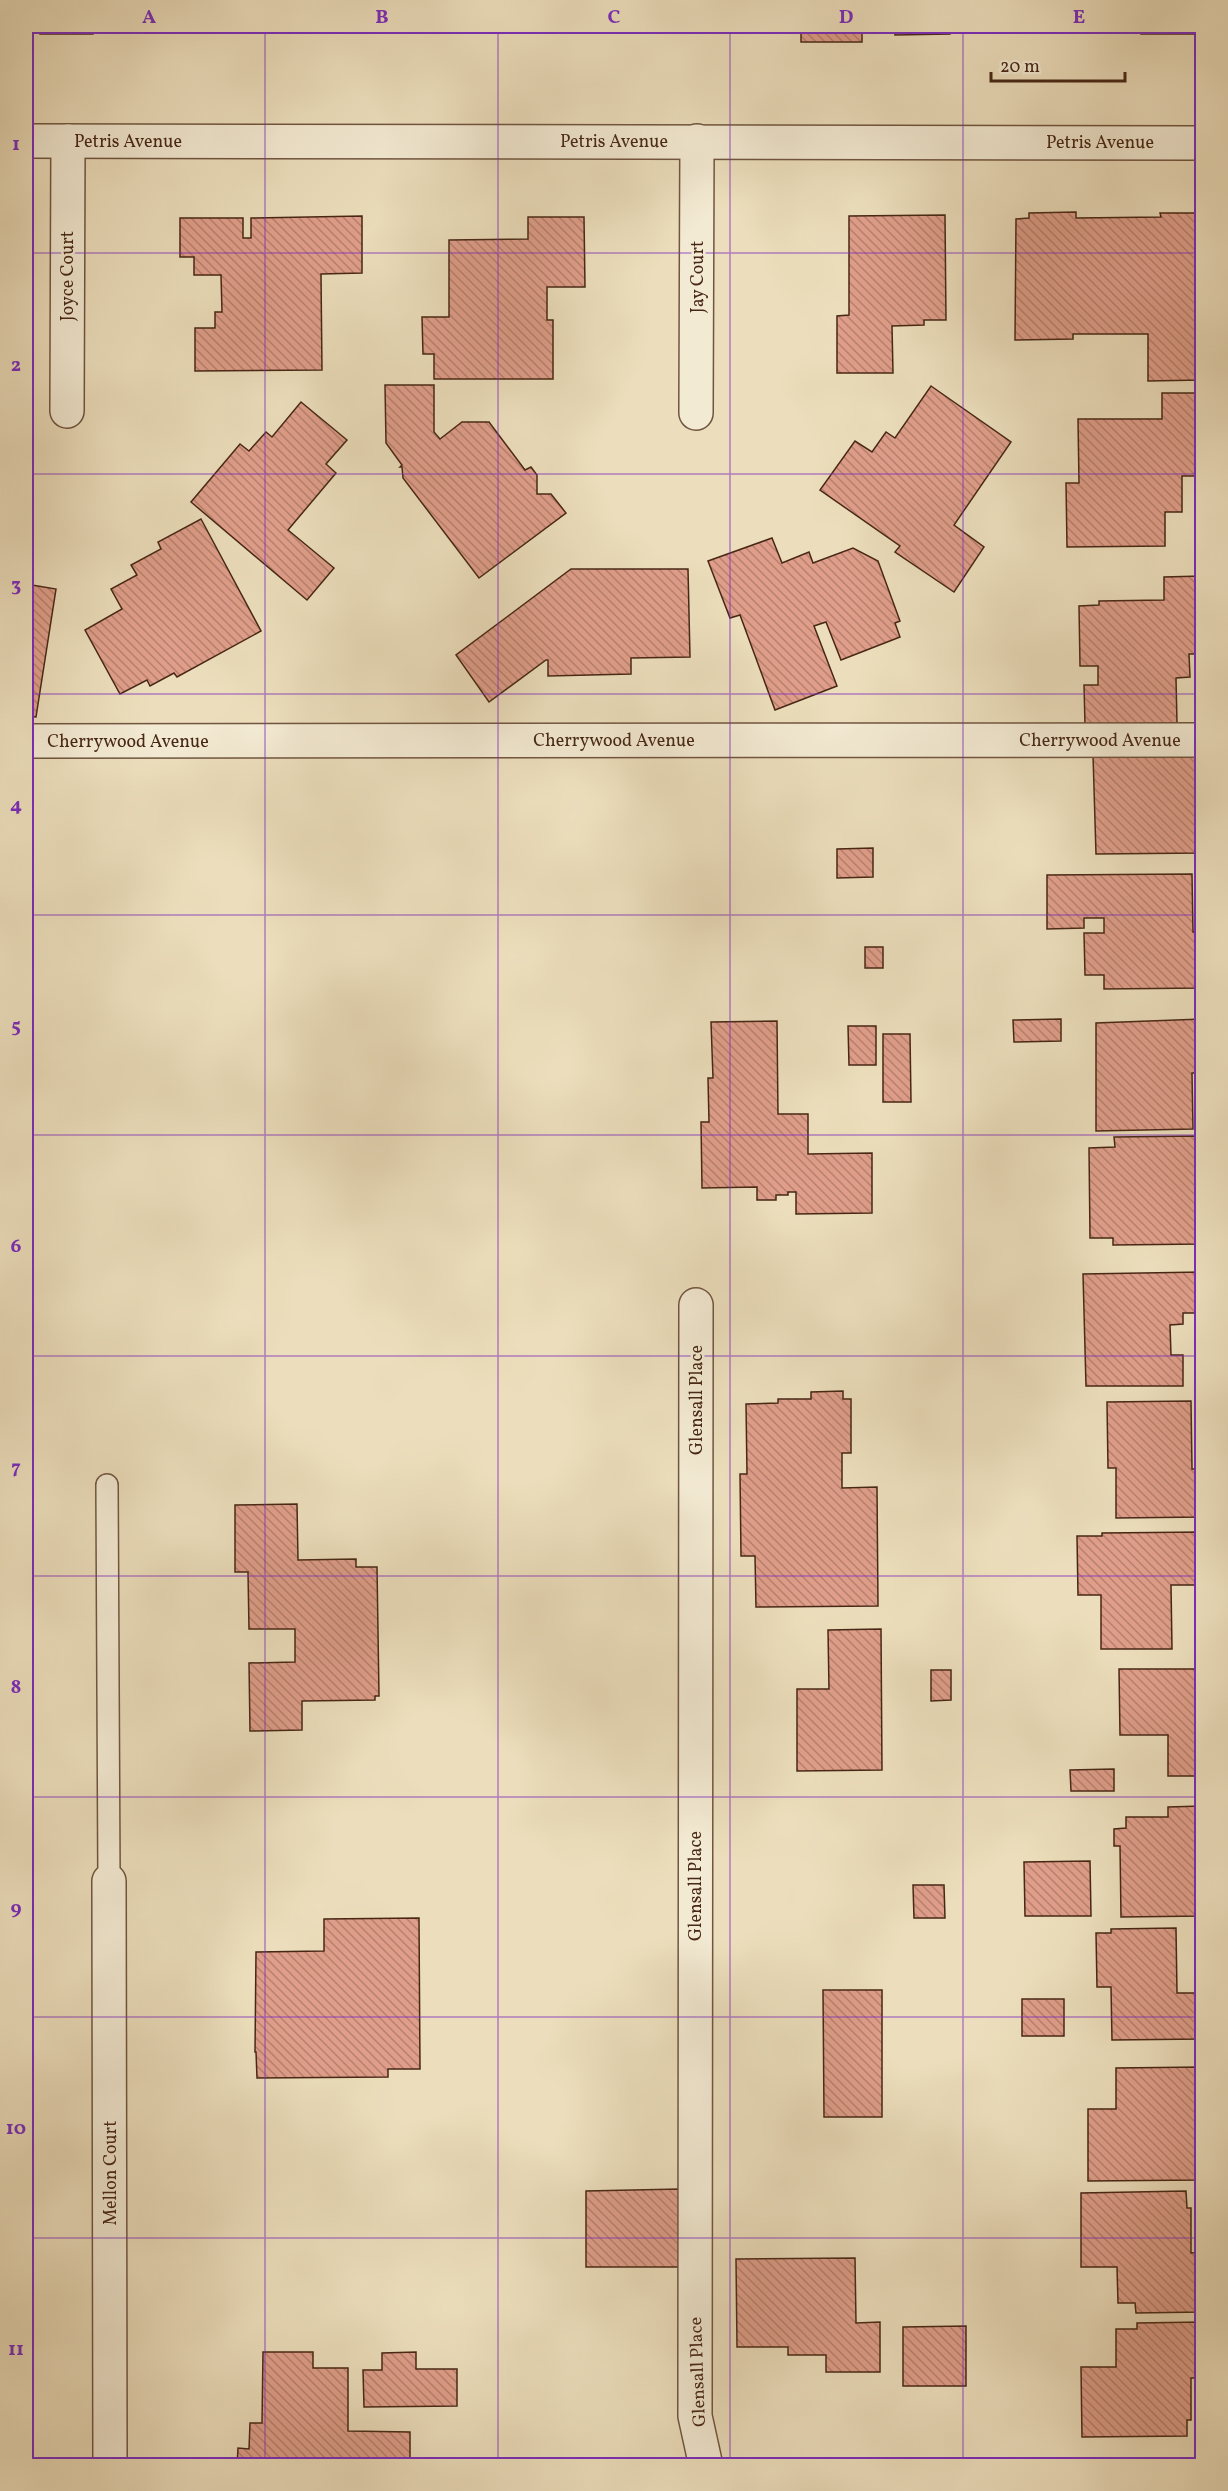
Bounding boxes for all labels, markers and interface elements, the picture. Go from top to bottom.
text: A [142,4,156,32]
text: B [375,4,389,32]
text: C [608,4,621,32]
text: D [839,4,853,32]
text: E [1073,4,1085,32]
scale bar [991,45,1124,83]
text: 20 m [1000,55,1040,80]
street label: Petris Avenue [74,130,182,155]
street label: Petris Avenue [560,130,668,155]
text: 1 [12,131,20,159]
street label: Petris Avenue [1046,131,1154,156]
street label: Joyce Court [56,231,81,321]
street label: Jay Court [686,241,711,313]
text: 2 [11,352,21,380]
text: 3 [11,572,21,600]
street label: Cherrywood Avenue [533,729,695,754]
street label: Cherrywood Avenue [1019,729,1181,754]
street label: Cherrywood Avenue [47,730,209,755]
text: 4 [10,792,22,820]
text: 5 [11,1013,21,1041]
text: 6 [11,1233,22,1261]
street label: Glensall Place [685,1345,710,1455]
text: 7 [11,1454,21,1482]
text: 8 [11,1674,21,1702]
street label: Glensall Place [684,1831,709,1941]
text: 9 [10,1895,22,1923]
text: 10 [6,2115,26,2143]
street label: Mellon Court [99,2121,124,2225]
street label: Glensall Place [684,2316,713,2427]
text: 11 [8,2336,24,2364]

